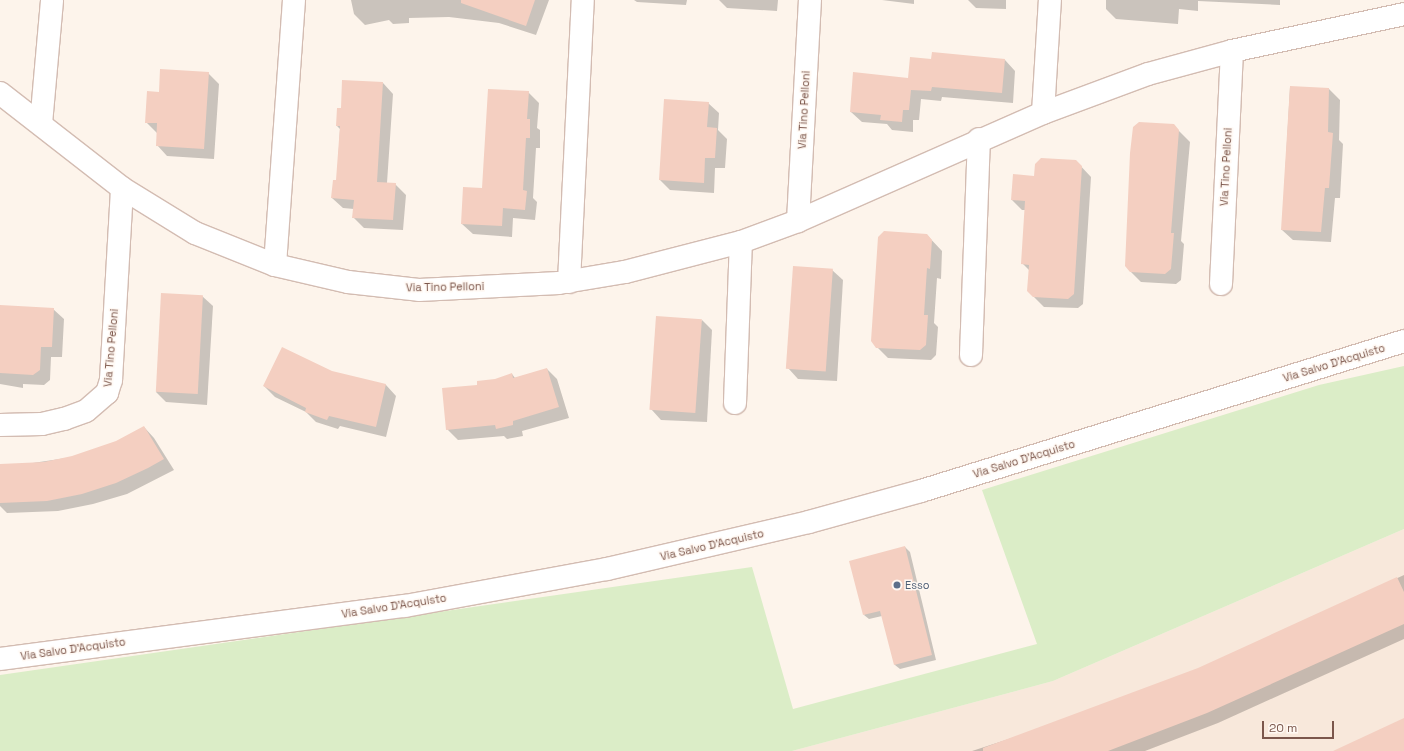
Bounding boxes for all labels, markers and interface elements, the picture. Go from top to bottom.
street label: Via Tino Pelloni [795,70,813,150]
street label: Via Tino Pelloni [1217,127,1235,207]
street label: Via Tino Pelloni [406,280,484,294]
street label: Via Tino Pelloni [101,308,121,388]
street label: Via Salvo D'Acquisto [1281,341,1387,385]
street label: Via Salvo D'Acquisto [971,437,1077,481]
street label: Via Salvo D'Acquisto [659,527,765,563]
place label: Esso [905,578,930,592]
marker: Esso [892,580,902,590]
street label: Via Salvo D'Acquisto [341,591,447,621]
street label: Via Salvo D'Acquisto [20,635,126,663]
scale bar [1264,713,1336,739]
text: 20 m [1269,720,1297,736]

